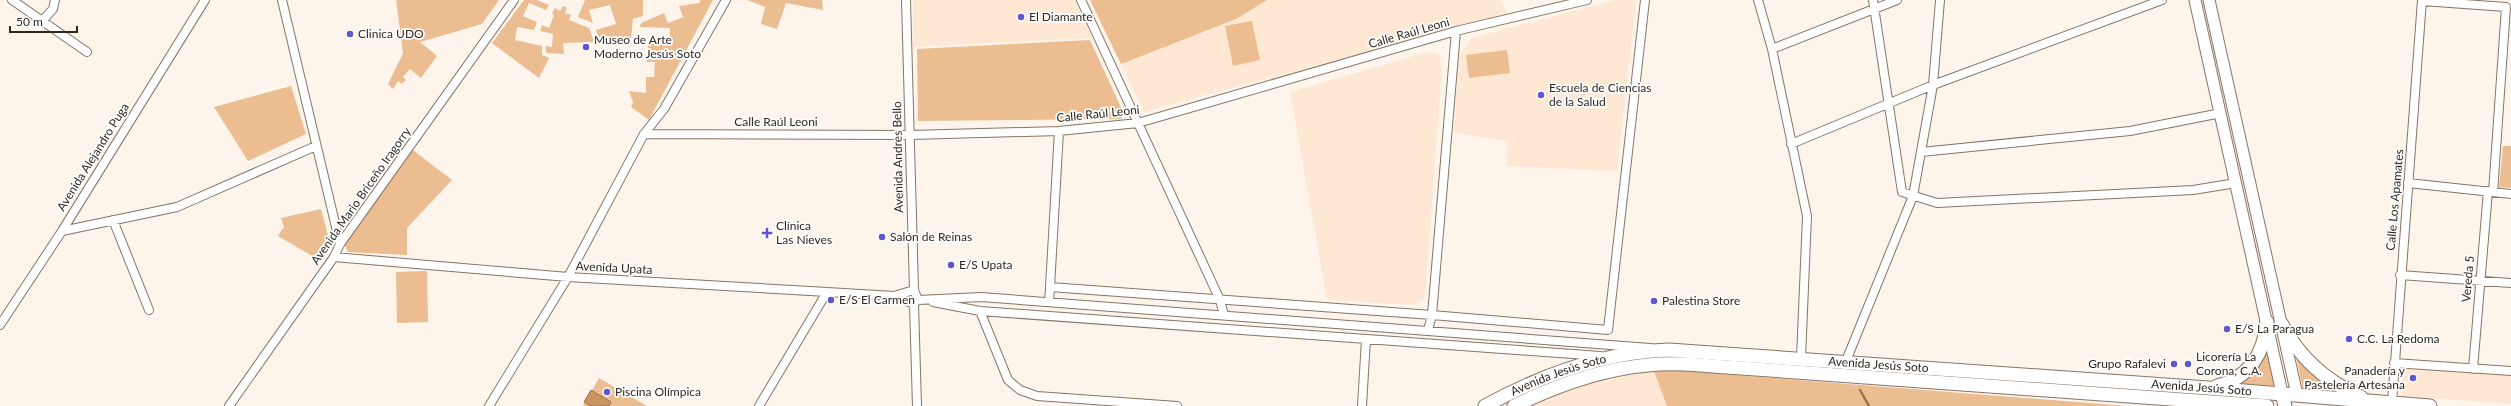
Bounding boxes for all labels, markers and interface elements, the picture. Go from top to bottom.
scale bar [10,8,77,34]
place label: El Diamante [1029,9,1093,24]
marker: El Diamante [1016,12,1026,22]
text: 50 m [16,14,43,29]
street label: Calle Raúl Leoni [1367,14,1451,51]
place label: Clinica UDO [358,26,424,41]
marker: Clinica UDO [345,29,355,39]
place label: Museo de Arte Moderno Jesús Soto [594,32,701,61]
marker: Museo de Arte Moderno Jesús Soto [581,42,591,52]
place label: Escuela de Ciencias de la Salud [1549,80,1651,109]
marker: Escuela de Ciencias de la Salud [1536,90,1546,100]
street label: Avenida Alejandro Puga [53,100,132,214]
street label: Avenida Andres Bello [889,101,906,213]
street label: Calle Raúl Leoni [1056,102,1140,125]
street label: Calle Raúl Leoni [734,114,818,129]
street label: Avenida Mario Briceño Iragorry [307,124,414,267]
street label: Calle Los Apamates [2383,149,2406,251]
place label: Clínica Las Nieves [776,218,832,247]
marker: Clínica Las Nieves [761,227,773,239]
place label: Salón de Reinas [890,229,972,244]
marker: Salón de Reinas [877,232,887,242]
street label: Vereda 5 [2458,255,2477,303]
place label: E/S Upata [959,257,1012,272]
street label: Avenida Upata [575,258,653,277]
marker: E/S Upata [946,260,956,270]
place label: E/S El Carmen [839,292,915,307]
place label: Palestina Store [1662,293,1740,308]
marker: E/S El Carmen [826,295,836,305]
marker: Palestina Store [1649,296,1659,306]
place label: E/S La Paragua [2235,321,2314,336]
marker: E/S La Paragua [2222,324,2232,334]
place label: C.C. La Redoma [2357,331,2440,346]
marker: C.C. La Redoma [2344,334,2354,344]
place label: Licorería La Corona, C.A. [2196,349,2262,378]
street label: Avenida Jesús Soto [1508,351,1608,399]
street label: Avenida Jesús Soto [1828,353,1929,375]
place label: Grupo Rafalevi [2088,356,2166,371]
marker: Grupo Rafalevi [2169,359,2179,369]
marker: Licorería La Corona, C.A. [2183,359,2193,369]
place label: Panadería y Pastelería Artesana [2304,363,2406,392]
marker: Panadería y Pastelería Artesana [2408,373,2418,383]
street label: Avenida Jesús Soto [2151,376,2253,399]
place label: Piscina Olímpica [615,384,701,399]
marker: Piscina Olímpica [602,387,612,397]

